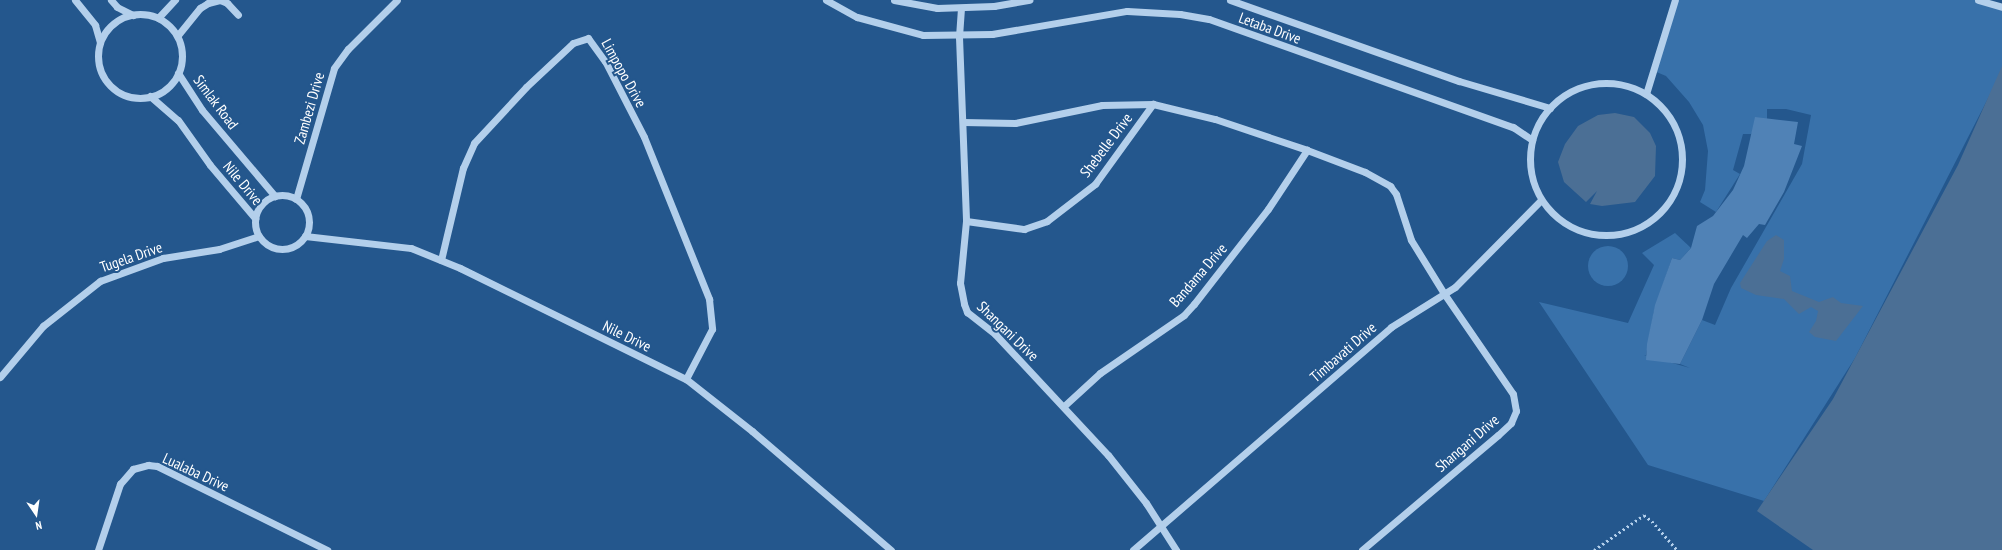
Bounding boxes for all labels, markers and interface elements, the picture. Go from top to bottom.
street label: Letaba Drive [1236,8,1304,48]
street label: Limpopo Drive [598,36,650,110]
street label: Zambezi Drive [290,70,328,146]
street label: Simlak Road [190,71,242,133]
street label: Shebelle Drive [1076,109,1136,181]
street label: Nile Drive [220,158,266,208]
street label: Tugela Drive [98,238,164,276]
street label: Bandama Drive [1166,240,1230,310]
street label: Shangani Drive [974,297,1042,365]
street label: Nile Drive [600,317,654,355]
street label: Timbavati Drive [1306,318,1380,386]
street label: Shangani Drive [1432,411,1502,475]
street label: Lualaba Drive [160,449,232,495]
north arrow [16,494,56,534]
text: N [34,518,43,533]

